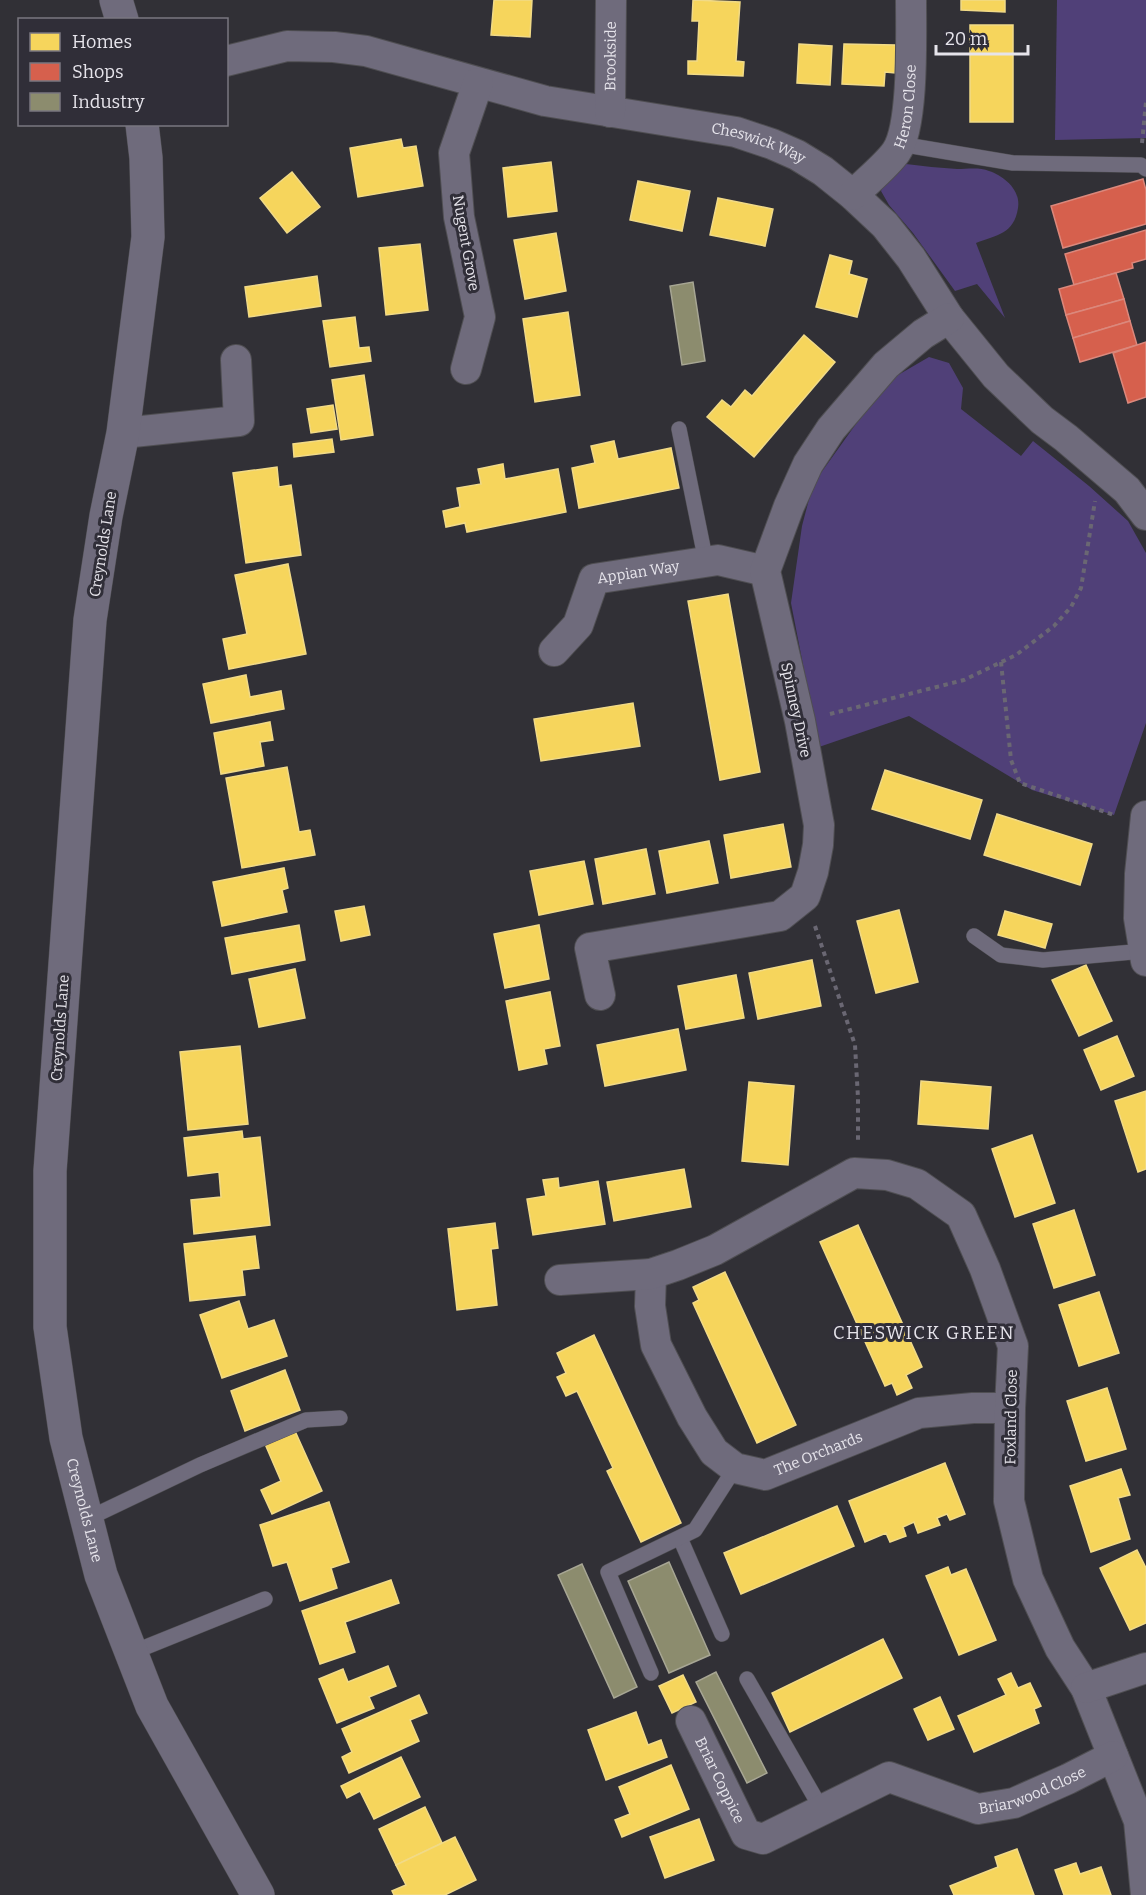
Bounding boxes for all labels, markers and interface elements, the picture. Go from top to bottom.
legend [18,18,228,126]
scale bar [936,18,1028,56]
street label: Brookside [601,21,620,91]
text: 20 m [945,28,987,50]
text: Homes [72,31,132,53]
text: Shops [72,61,124,83]
street label: Heron Close [890,64,920,151]
text: Industry [72,91,145,113]
street label: Cheswick Way [710,119,809,167]
street label: Nugent Grove [449,194,483,292]
street label: Creynolds Lane [86,490,120,598]
street label: Appian Way [596,557,681,587]
street label: Spinney Drive [777,661,815,759]
street label: Creynolds Lane [47,974,73,1082]
district label: CHESWICK GREEN [833,1322,1015,1344]
street label: Foxland Close [1001,1369,1021,1465]
street label: The Orchards [771,1428,865,1479]
street label: Creynolds Lane [63,1456,106,1564]
street label: Briar Coppice [691,1734,749,1827]
street label: Briarwood Close [977,1762,1089,1818]

